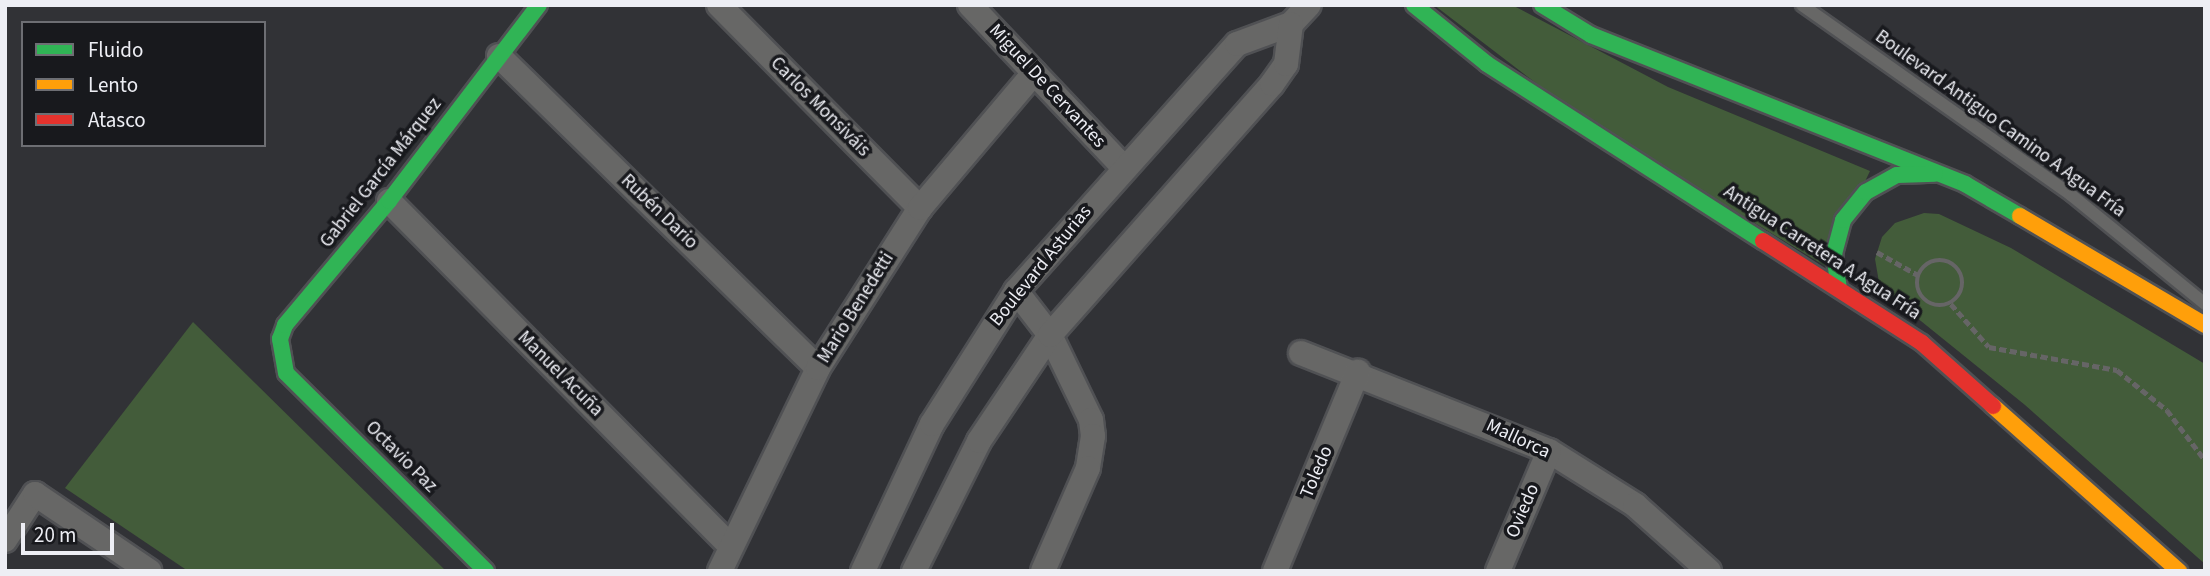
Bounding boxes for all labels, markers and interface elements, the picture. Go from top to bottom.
street label: Miguel De Cervantes [984,19,1110,153]
legend [21,21,266,147]
street label: Boulevard Antiguo Camino A Agua Fría [1870,26,2130,222]
text: Fluido [88,35,143,65]
street label: Carlos Monsiváis [765,52,875,162]
text: Lento [88,70,138,100]
street label: Gabriel García Márquez [315,94,447,252]
text: Atasco [88,105,146,135]
street label: Rubén Dario [616,170,702,254]
street label: Antigua Carretera A Agua Fría [1719,181,1925,325]
street label: Boulevard Asturias [985,201,1097,331]
street label: Mario Benedetti [813,248,899,368]
street label: Manuel Acuña [513,327,607,421]
street label: Mallorca [1482,414,1554,464]
street label: Octavio Paz [360,416,442,498]
street label: Toledo [1296,443,1338,501]
street label: Oviedo [1501,481,1545,541]
scale bar [24,510,117,554]
text: 20 m [34,520,76,550]

